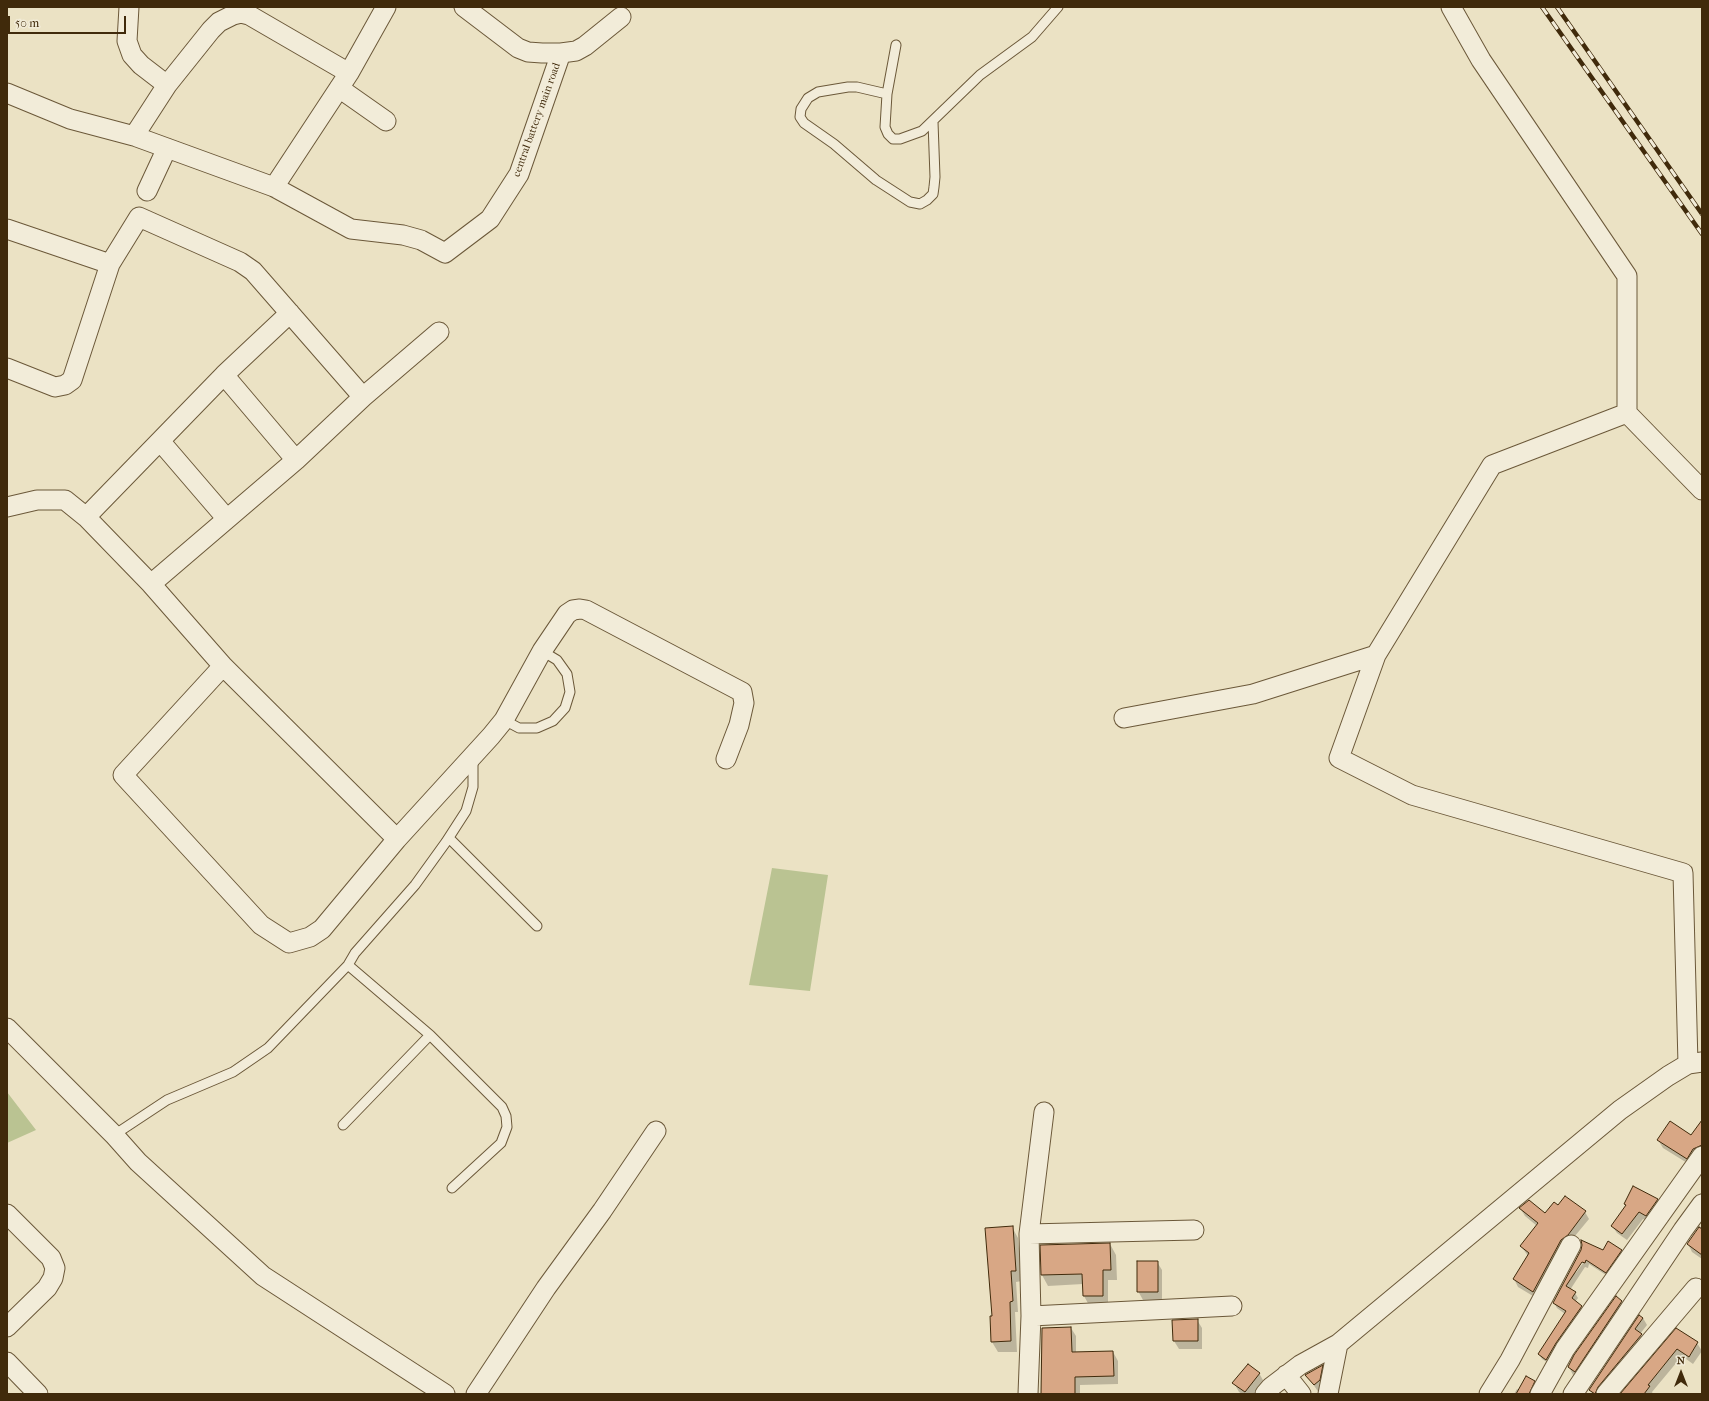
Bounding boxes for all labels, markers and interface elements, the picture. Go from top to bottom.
scale bar [10,8,128,34]
text: 50 m [15,16,39,30]
street label: central battery main road [510,61,564,179]
north arrow [1661,1353,1701,1393]
text: N [1677,1354,1685,1367]

